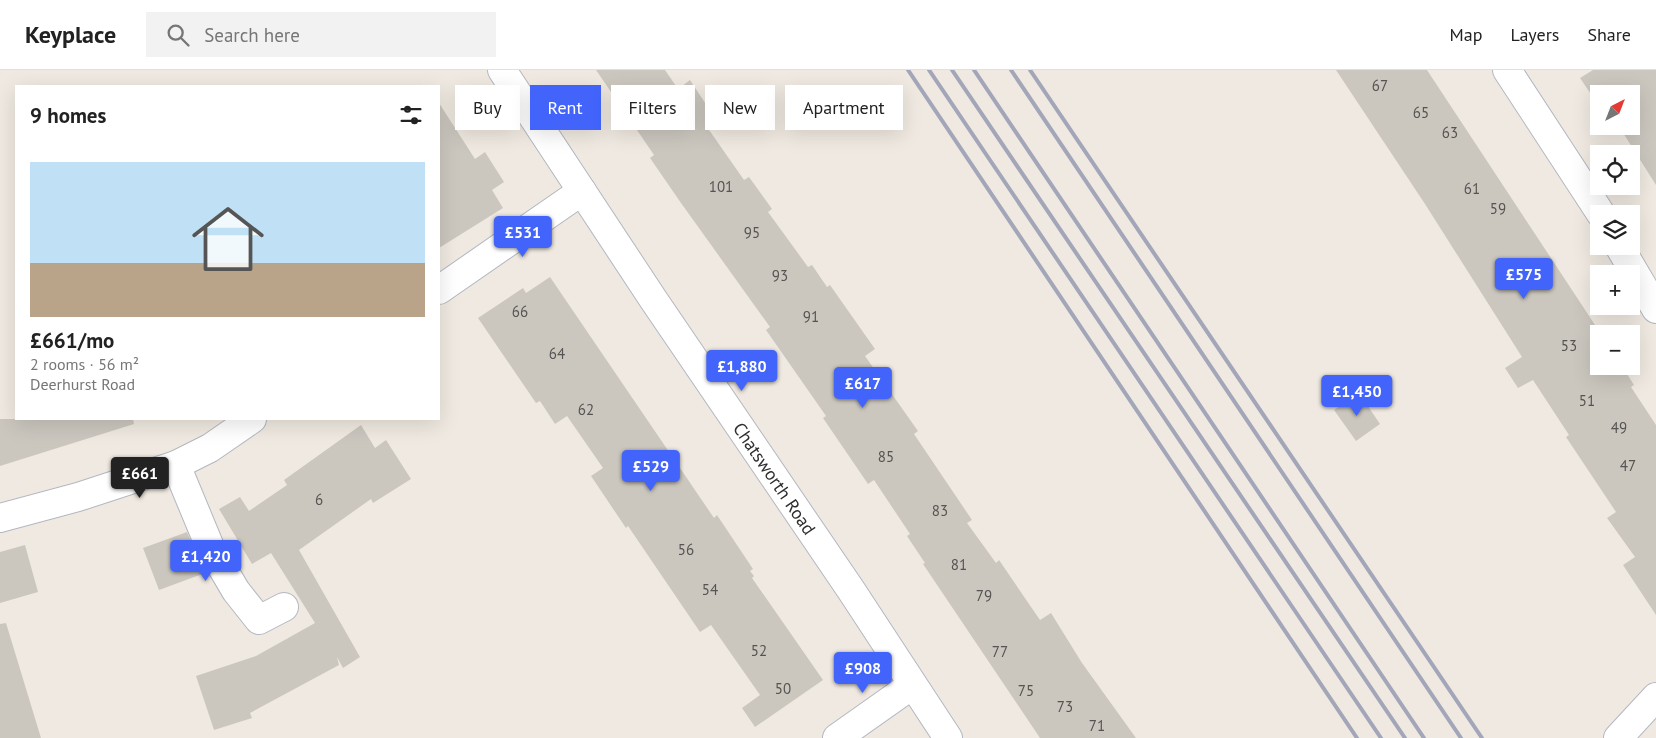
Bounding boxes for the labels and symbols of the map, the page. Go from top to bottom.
house number: 67 [1372,76,1388,95]
north arrow [1590,85,1640,135]
house number: 65 [1413,103,1429,122]
house number: 63 [1442,123,1458,142]
house number: 101 [709,177,733,196]
house number: 61 [1464,179,1480,198]
house number: 59 [1490,199,1506,218]
pin: £531 [493,216,553,258]
house number: 95 [744,223,760,242]
pin: £575 [1494,258,1554,300]
house number: 93 [772,266,788,285]
house number: 66 [512,302,528,321]
house number: 91 [803,307,819,326]
house number: 53 [1561,336,1577,355]
house number: 64 [549,344,565,363]
pin: £1,880 [701,350,783,392]
pin: £617 [833,366,893,409]
pin: £1,450 [1316,374,1398,417]
house number: 51 [1579,391,1595,410]
house number: 62 [578,400,594,419]
street label: Chatsworth Road [729,418,821,539]
house number: 49 [1611,418,1627,437]
house number: 85 [878,447,894,466]
pin: £529 [621,450,681,492]
pin: £661 [110,456,170,499]
house number: 47 [1620,456,1636,475]
house number: 6 [315,490,323,509]
house number: 83 [932,501,948,520]
pin: £1,420 [165,540,247,582]
house number: 56 [678,540,694,559]
house number: 81 [951,555,967,574]
house number: 54 [702,580,718,599]
house number: 79 [976,586,992,605]
house number: 52 [751,641,767,660]
house number: 77 [992,642,1008,661]
pin: £908 [833,652,893,694]
house number: 50 [775,679,791,698]
house number: 75 [1018,681,1034,700]
house number: 73 [1057,697,1073,716]
house number: 71 [1089,716,1105,735]

